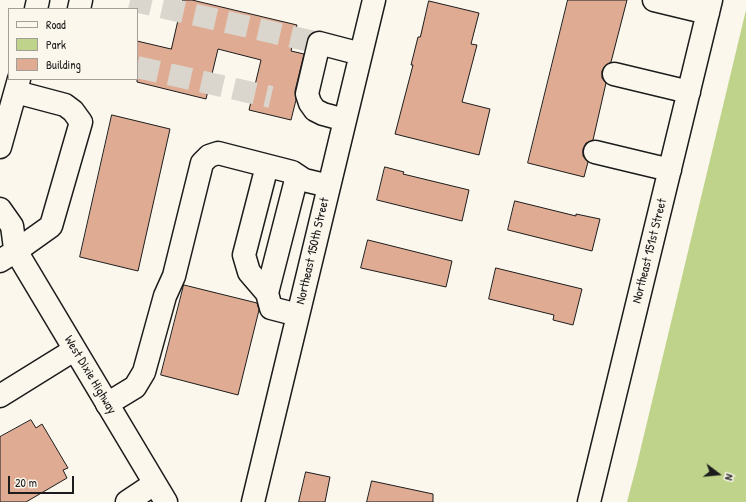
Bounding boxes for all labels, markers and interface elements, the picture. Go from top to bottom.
legend [8,8,138,80]
text: Road [46,16,66,33]
text: Park [46,36,66,53]
text: Building [46,56,81,73]
street label: Northeast 150th Street [293,196,333,306]
street label: Northeast 151st Street [629,197,671,305]
street label: West Dixie Highway [61,333,119,417]
north arrow [698,454,738,494]
scale bar [10,468,76,494]
text: N [722,473,737,482]
text: 20 m [15,474,37,491]

